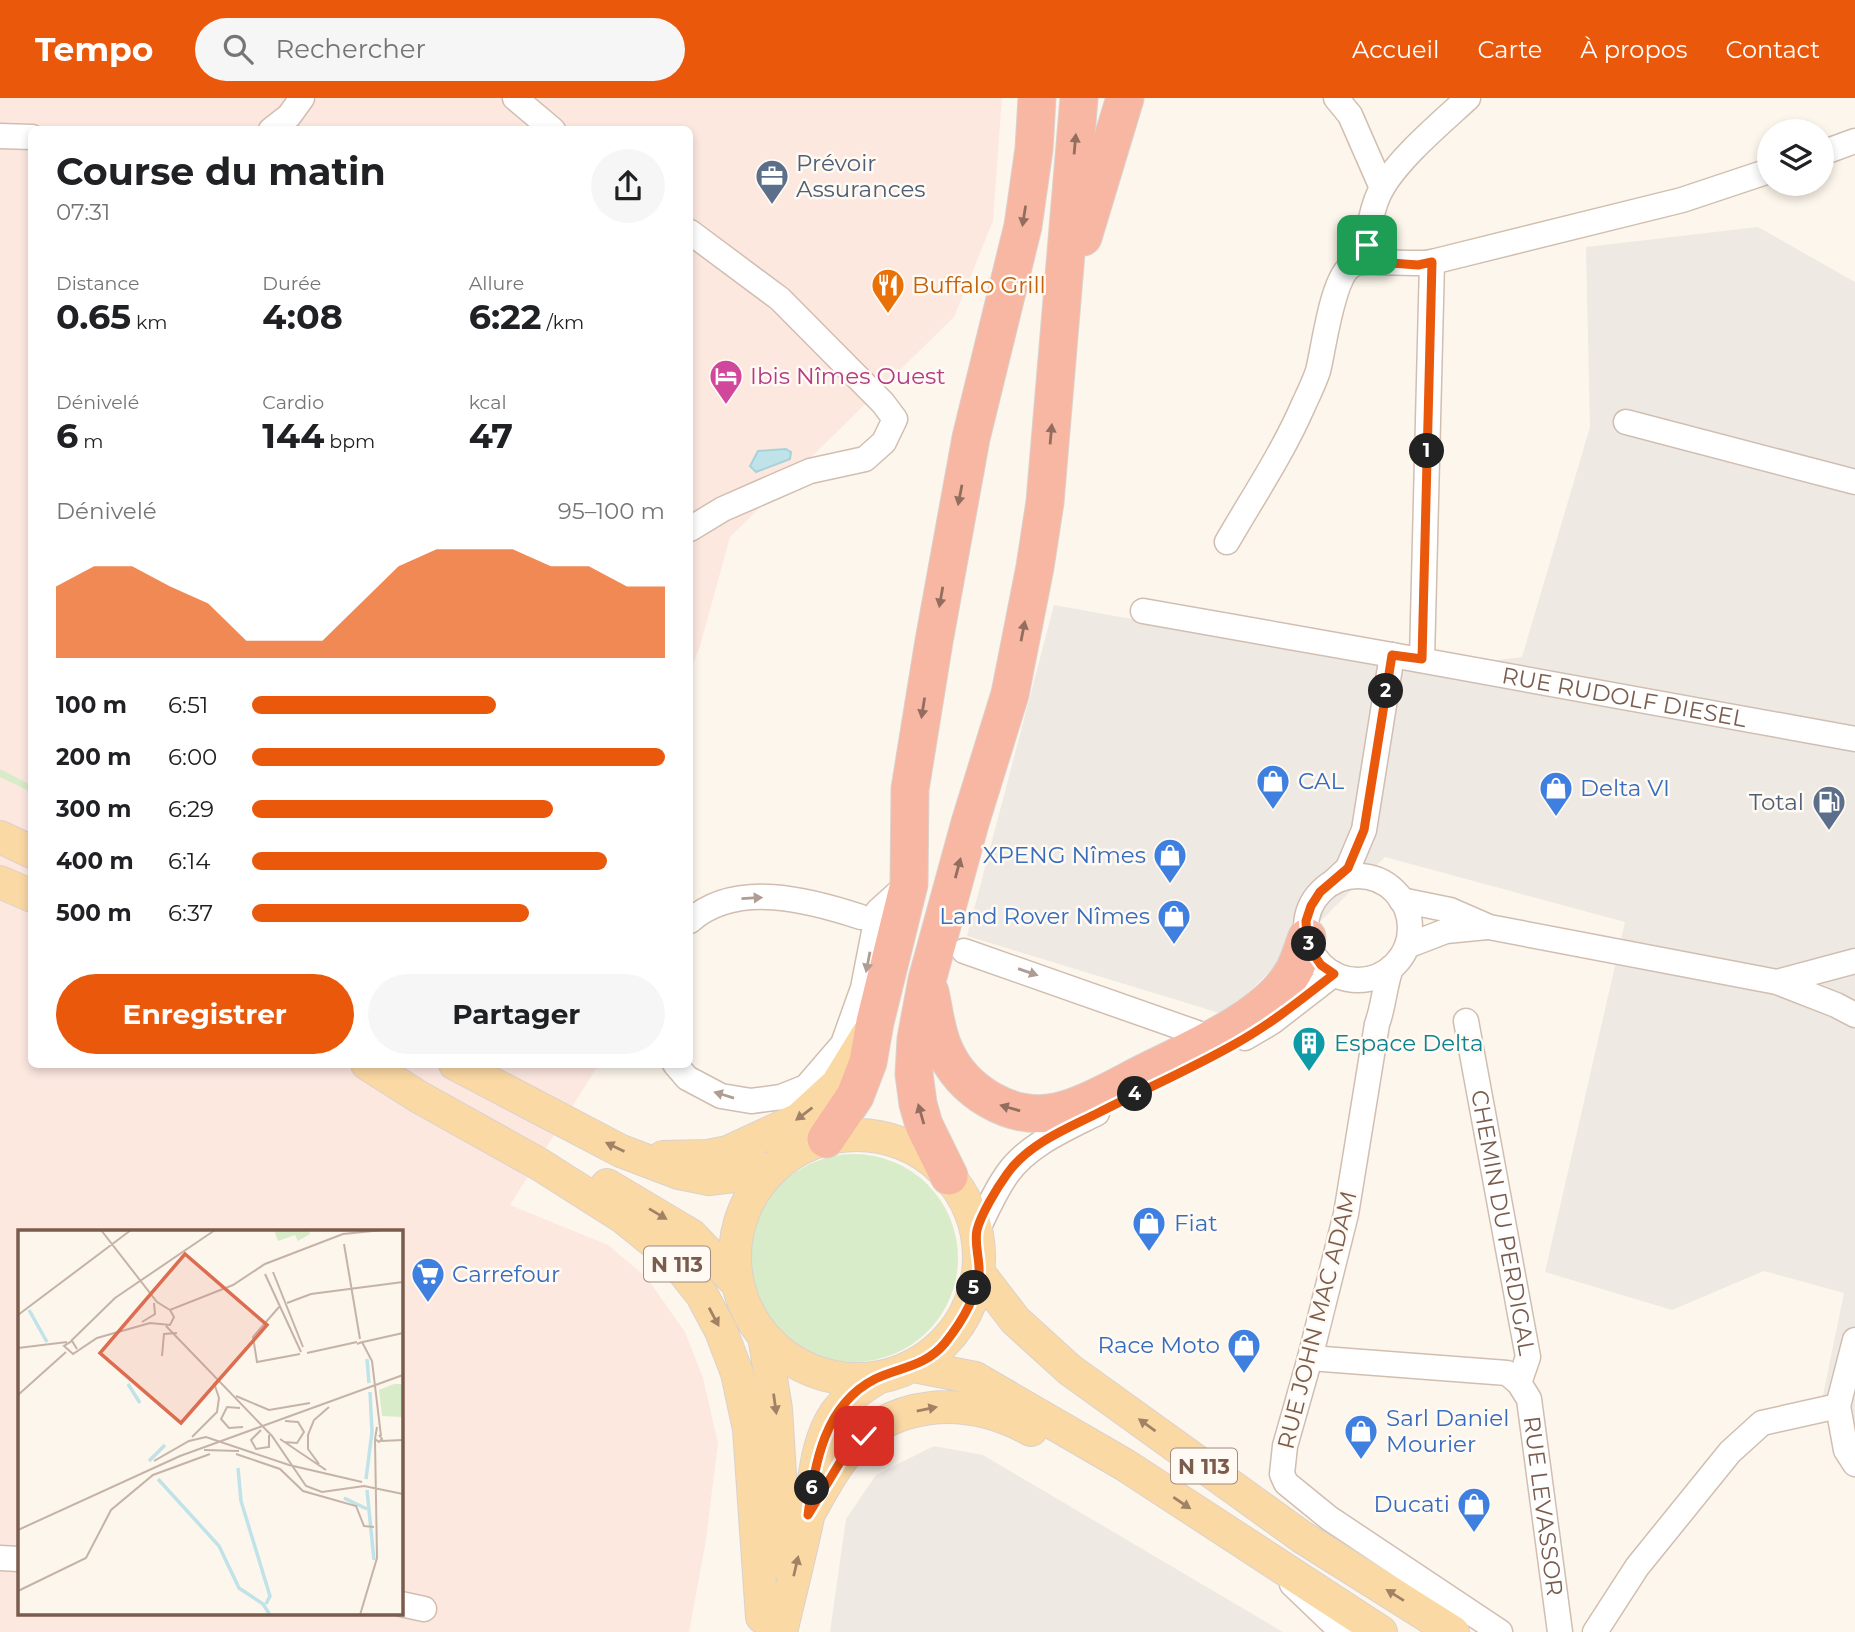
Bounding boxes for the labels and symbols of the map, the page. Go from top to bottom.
one-way arrow [1070,133,1081,155]
place label: Prévoir Assurances [796,149,926,203]
office icon: Prévoir Assurances [753,157,791,206]
one-way arrow [1018,205,1029,227]
pin [1337,215,1397,275]
restaurant icon: Buffalo Grill [869,266,907,315]
place label: Buffalo Grill [912,271,1046,299]
hotel icon: Ibis Nîmes Ouest [707,357,745,406]
place label: Ibis Nîmes Ouest [750,362,946,390]
one-way arrow [1046,422,1057,444]
pin: 1 [1410,434,1444,468]
one-way arrow [954,484,965,506]
one-way arrow [936,586,947,608]
one-way arrow [1017,620,1028,642]
street label: RUE RUDOLF DIESEL [1500,661,1749,733]
pin: 2 [1368,674,1404,708]
one-way arrow [917,697,928,719]
shop icon: CAL [1254,762,1292,811]
place label: CAL [1298,767,1344,795]
shop icon: Delta VI [1537,769,1575,818]
place label: Delta VI [1580,774,1670,802]
fuel station icon: Total [1810,783,1848,832]
place label: Total [1749,788,1804,816]
shop icon: XPENG Nîmes [1151,836,1189,885]
place label: XPENG Nîmes [983,841,1146,869]
one-way arrow [953,857,963,878]
one-way arrow [741,893,763,904]
shop icon: Land Rover Nîmes [1155,897,1193,946]
place label: Land Rover Nîmes [939,902,1150,930]
pin: 3 [1292,926,1326,962]
one-way arrow [863,951,874,973]
one-way arrow [1018,967,1039,978]
building icon: Espace Delta [1290,1024,1328,1073]
place label: Espace Delta [1334,1029,1484,1057]
pin: 4 [1118,1076,1152,1112]
street label: CHEMIN DU PERDIGAL [1465,1088,1541,1358]
one-way arrow [714,1089,735,1099]
one-way arrow [999,1102,1021,1113]
one-way arrow [915,1103,925,1124]
one-way arrow [795,1106,813,1121]
one-way arrow [605,1142,625,1153]
street label: RUE JOHN MAC ADAM [1271,1188,1363,1452]
shop icon: Fiat [1130,1204,1168,1253]
one-way arrow [648,1208,667,1220]
place label: Fiat [1174,1209,1218,1237]
inset map [18,1230,402,1614]
road number: N 113 [644,1246,710,1282]
supermarket icon: Carrefour [409,1255,447,1304]
place label: Carrefour [452,1260,560,1288]
pin: 5 [956,1270,992,1306]
one-way arrow [707,1308,719,1328]
shop icon: Race Moto [1225,1326,1263,1375]
place label: Race Moto [1098,1331,1220,1359]
one-way arrow [770,1393,781,1415]
one-way arrow [916,1403,938,1414]
place label: Sarl Daniel Mourier [1386,1404,1509,1458]
pin [834,1406,894,1466]
shop icon: Sarl Daniel Mourier [1342,1412,1380,1461]
street label: RUE LEVASSOR [1517,1414,1569,1598]
one-way arrow [1138,1418,1157,1432]
road number: N 113 [1171,1448,1237,1484]
pin: 6 [794,1470,830,1506]
shop icon: Ducati [1455,1485,1493,1534]
place label: Ducati [1374,1490,1450,1518]
one-way arrow [1172,1496,1191,1509]
one-way arrow [791,1554,802,1576]
one-way arrow [1386,1589,1405,1602]

